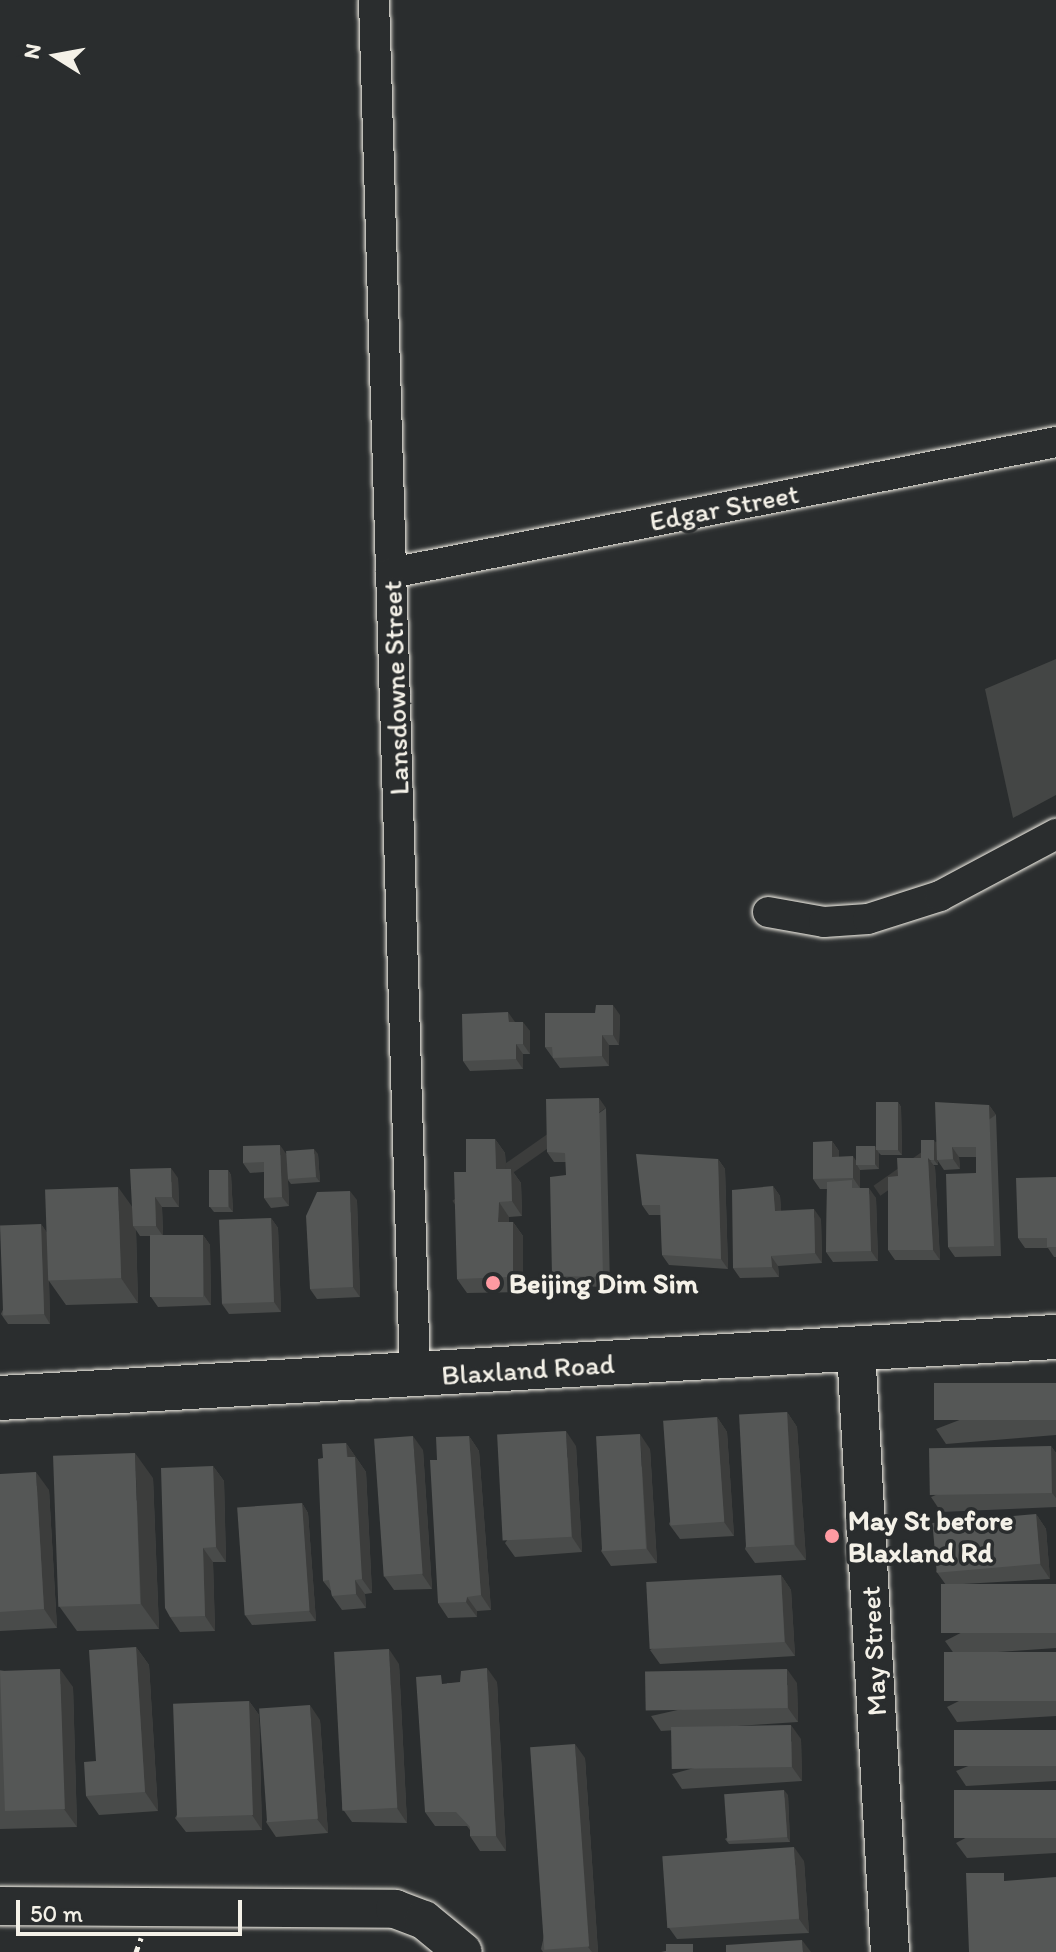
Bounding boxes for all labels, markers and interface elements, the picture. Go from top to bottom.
north arrow [16,16,96,96]
text: N [17,41,47,61]
street label: Edgar Street [647,476,801,538]
street label: Lansdowne Street [374,580,416,796]
place label: Beijing Dim Sim [509,1266,699,1300]
marker: Beijing Dim Sim [484,1274,502,1292]
street label: Blaxland Road [441,1346,615,1392]
place label: May St before Blaxland Rd [848,1503,1014,1569]
marker: May St before Blaxland Rd [823,1527,841,1545]
street label: May Street [853,1585,893,1717]
scale bar [20,1884,246,1934]
text: 50 m [30,1899,83,1928]

